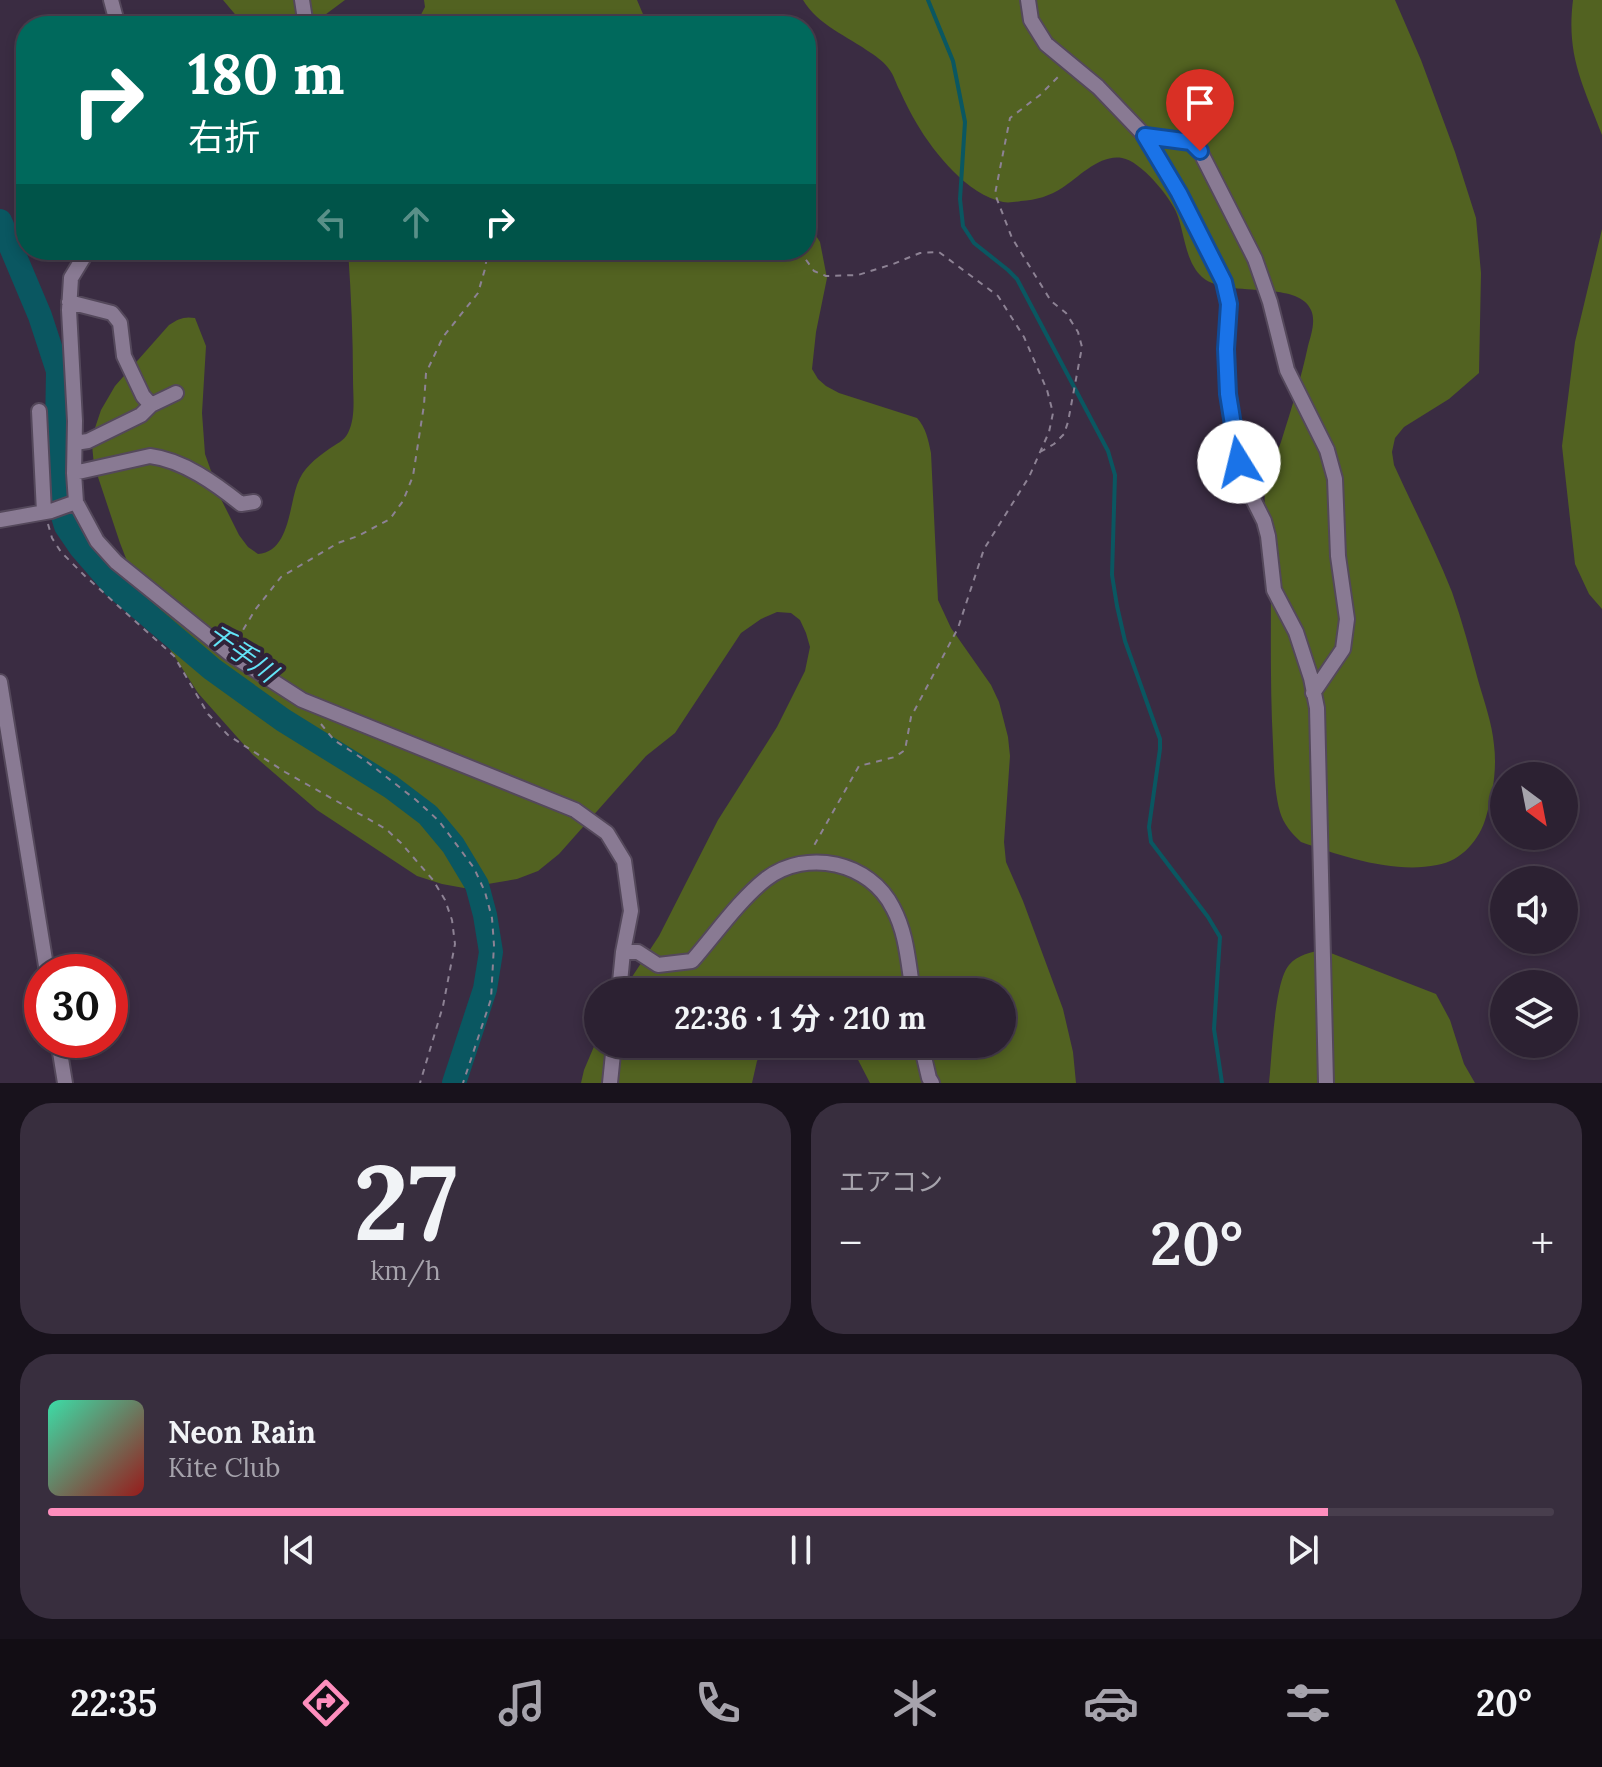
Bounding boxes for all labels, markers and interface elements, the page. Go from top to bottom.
text: 180 m [188,38,345,109]
icon: right [56,48,160,152]
pin [1166,69,1234,151]
icon: arrive [1178,81,1222,125]
text: 右折 [188,114,260,160]
icon: left [310,200,354,244]
icon: ahead [394,200,438,244]
icon: right [478,200,522,244]
position arrow [1197,420,1281,504]
water label: 千手川 [201,616,286,691]
north arrow [1490,762,1578,850]
map controls [1490,762,1578,1058]
button: sound [1490,866,1578,954]
speed limit sign: 30 [24,954,128,1058]
button: layers [1490,970,1578,1058]
text: 22:36 · 1 分 · 210 m [674,999,926,1037]
text: 27 [353,1135,458,1268]
text: エアコン [839,1165,943,1198]
text: 20° [1150,1205,1243,1281]
text: − [839,1215,862,1271]
text: + [1531,1215,1554,1271]
text: km/h [370,1254,441,1287]
text: Neon Rain [168,1413,316,1451]
text: Kite Club [168,1451,280,1484]
icon: previous [277,1528,321,1572]
icon: pause [779,1528,823,1572]
icon: next [1281,1528,1325,1572]
icon: directions [298,1675,354,1731]
icon: music [494,1675,550,1731]
icon: phone [690,1675,746,1731]
icon: climate [887,1675,943,1731]
icon: car [1083,1675,1139,1731]
icon: filters [1280,1675,1336,1731]
text: 22:35 [70,1680,157,1726]
text: 20° [1476,1680,1532,1726]

